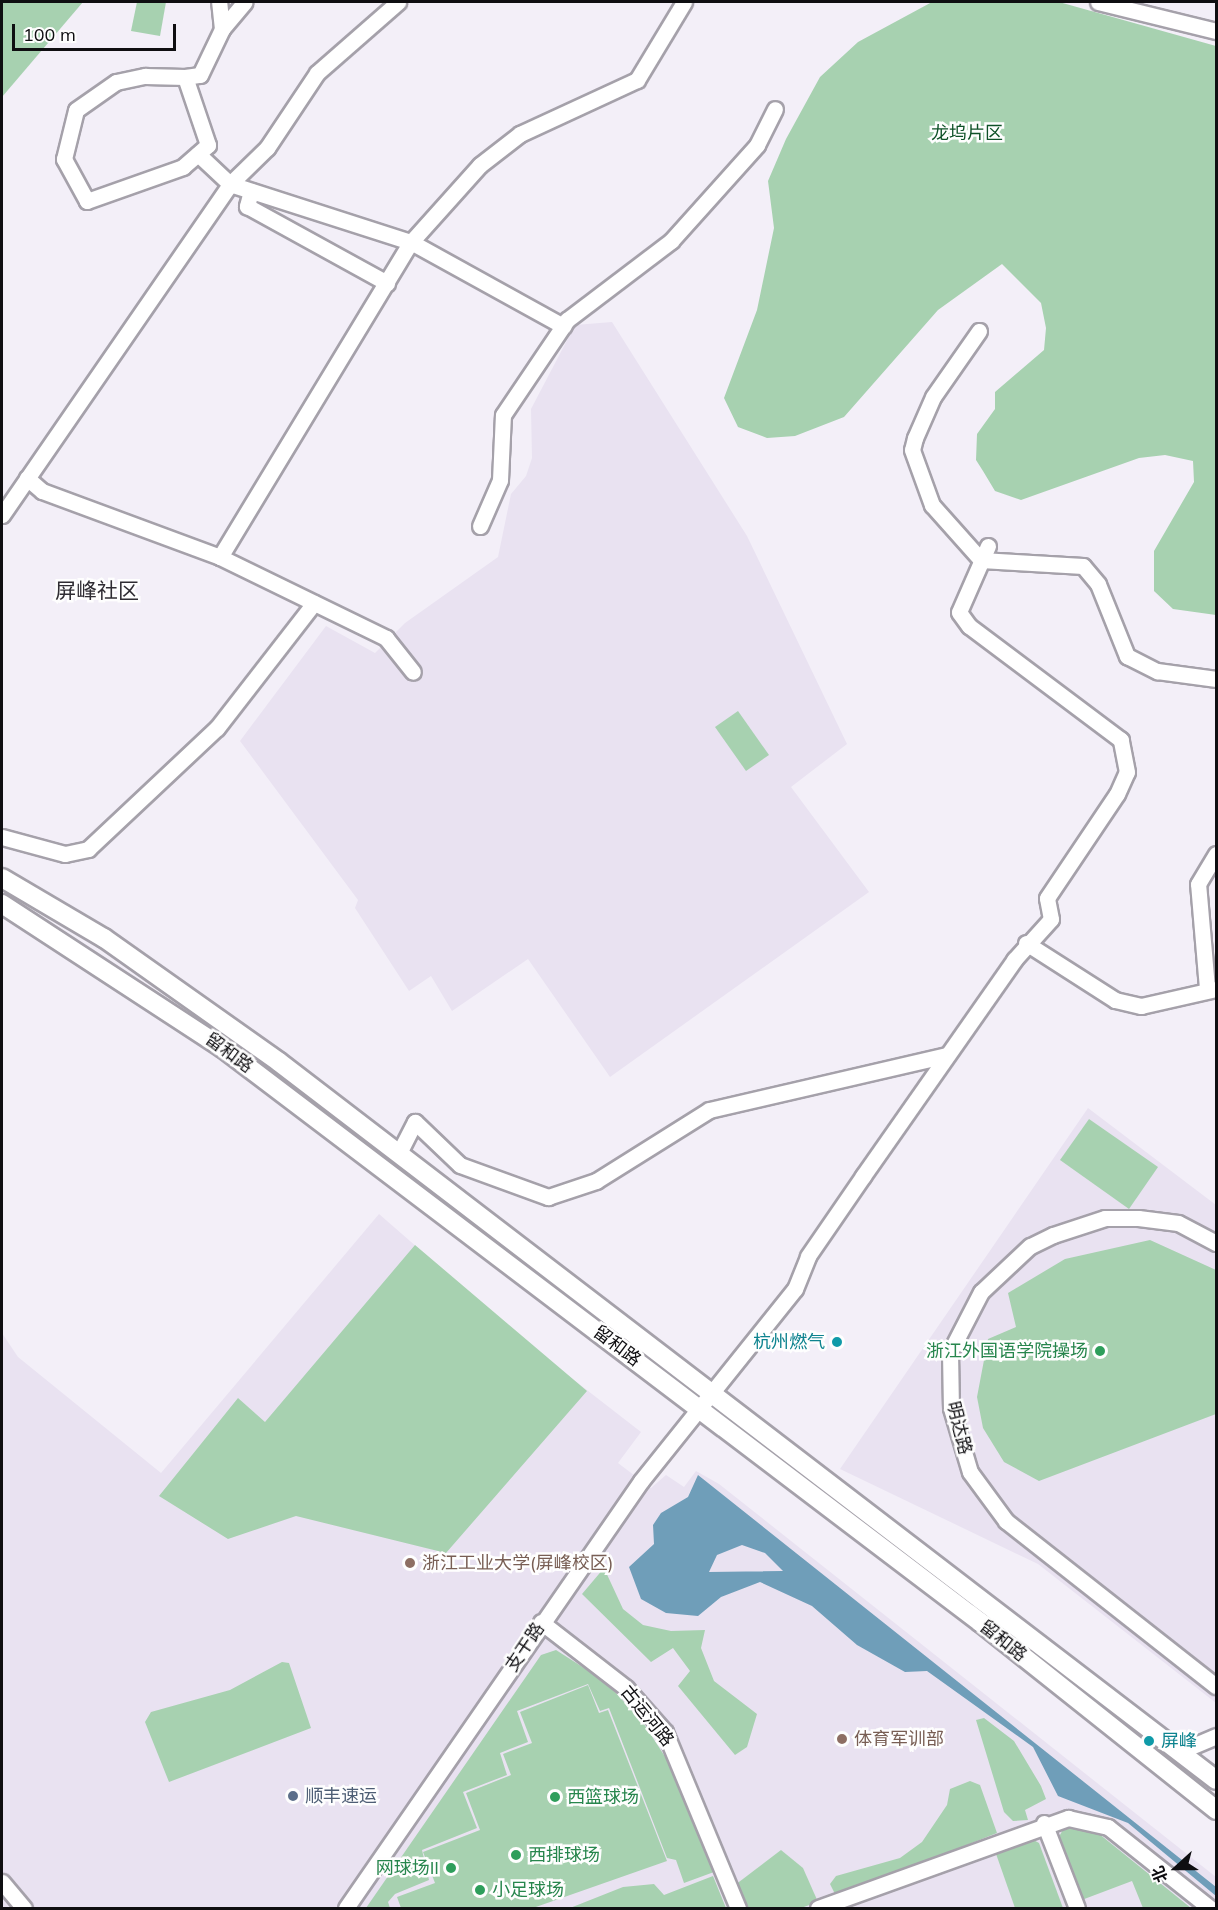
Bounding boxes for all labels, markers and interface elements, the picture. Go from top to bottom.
scale bar [15,12,178,50]
text: 100 m [23,23,76,46]
park label: 龙坞片区 [931,122,1003,144]
district label: 屏峰社区 [55,577,139,603]
street label: 留和路 [201,1028,257,1078]
street label: 留和路 [589,1321,645,1371]
place label: 杭州燃气 [753,1331,825,1353]
marker: 杭州燃气 [830,1335,844,1349]
place label: 浙江外国语学院操场 [926,1340,1088,1362]
marker: 浙江外国语学院操场 [1093,1344,1107,1358]
street label: 明达路 [942,1399,976,1457]
place label: 浙江工业大学(屏峰校区) [422,1552,613,1574]
marker: 浙江工业大学(屏峰校区) [403,1556,417,1570]
street label: 留和路 [975,1616,1031,1666]
street label: 支干路 [501,1619,549,1675]
street label: 古运河路 [616,1681,678,1751]
place label: 体育军训部 [854,1728,944,1750]
place label: 屏峰 [1161,1730,1197,1752]
marker: 体育军训部 [835,1732,849,1746]
marker: 屏峰 [1142,1734,1156,1748]
place label: 顺丰速运 [305,1785,377,1807]
place label: 西篮球场 [567,1786,639,1808]
marker: 顺丰速运 [286,1789,300,1803]
marker: 西篮球场 [548,1790,562,1804]
north arrow [1146,1838,1206,1898]
place label: 西排球场 [528,1844,600,1866]
marker: 西排球场 [509,1848,523,1862]
place label: 网球场II [376,1857,439,1879]
marker: 网球场II [444,1861,458,1875]
text: 北 [1147,1863,1171,1886]
place label: 小足球场 [492,1879,564,1901]
marker: 小足球场 [473,1883,487,1897]

